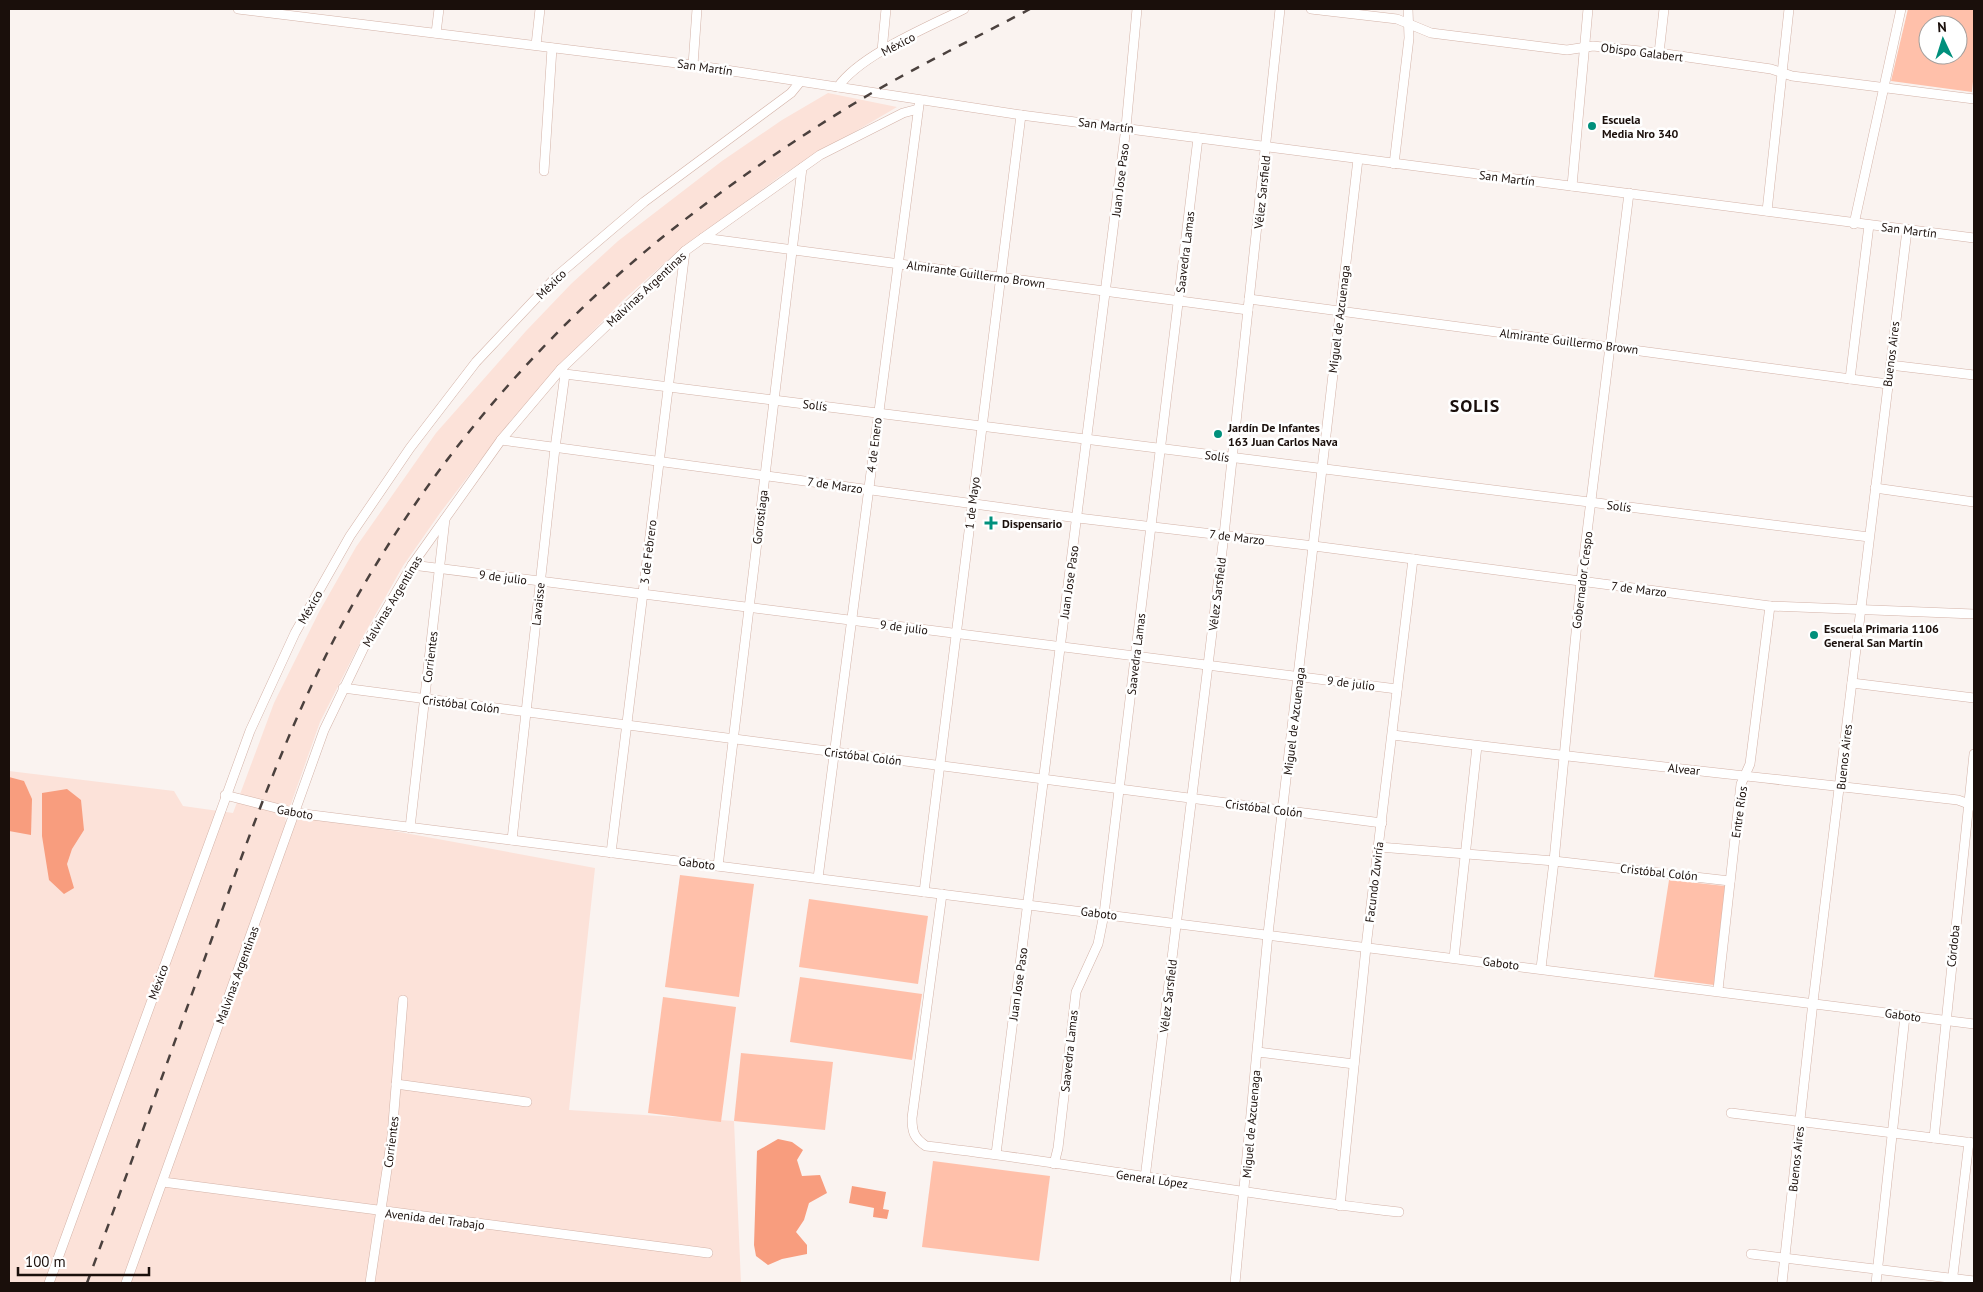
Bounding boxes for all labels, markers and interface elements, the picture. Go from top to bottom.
north arrow [1918,15,1968,65]
text: N [1937,18,1947,36]
street label: México [878,29,918,59]
street label: Obispo Galabert [1600,40,1684,64]
street label: San Martín [676,56,734,78]
place label: Escuela Media Nro 340 [1602,112,1679,141]
street label: San Martín [1077,114,1135,136]
marker: Escuela Media Nro 340 [1586,120,1598,132]
street label: Juan Jose Paso [1108,143,1132,218]
street label: Vélez Sarsfield [1251,154,1273,231]
street label: San Martín [1478,167,1536,189]
street label: Saavedra Lamas [1173,210,1197,294]
street label: San Martín [1880,219,1938,241]
street label: Malvinas Argentinas [603,248,689,330]
street label: Almirante Guillermo Brown [906,257,1046,291]
street label: Miguel de Azcuenaga [1325,264,1353,374]
street label: México [533,266,569,302]
street label: Buenos Aires [1880,320,1902,388]
street label: Almirante Guillermo Brown [1499,325,1639,357]
district label: SOLIS [1450,394,1500,417]
street label: Solís [802,396,828,414]
street label: 4 de Enero [863,417,885,473]
place label: Jardín De Infantes 163 Juan Carlos Nava [1227,420,1338,449]
marker: Jardín De Infantes 163 Juan Carlos Nava [1212,428,1224,440]
street label: Solís [1204,447,1230,465]
street label: 7 de Marzo [806,474,864,496]
street label: 1 de Mayo [961,476,983,530]
street label: Gorostiaga [749,489,771,545]
street label: Solís [1606,497,1632,515]
marker: Dispensario [984,516,998,530]
place label: Dispensario [1002,516,1063,531]
street label: 3 de Febrero [637,519,659,585]
street label: 7 de Marzo [1208,526,1266,548]
street label: Gobernador Crespo [1569,530,1595,630]
street label: Juan Jose Paso [1056,544,1082,621]
street label: Malvinas Argentinas [359,553,425,649]
street label: Vélez Sarsfield [1205,556,1229,633]
street label: 9 de julio [478,567,528,587]
street label: 7 de Marzo [1610,578,1668,600]
street label: Lavaisse [528,582,548,626]
street label: México [294,588,326,626]
street label: Saavedra Lamas [1124,612,1148,696]
street label: 9 de julio [879,617,929,637]
place label: Escuela Primaria 1106 General San Martín [1824,621,1939,650]
marker: Escuela Primaria 1106 General San Martín [1808,629,1820,641]
street label: Corrientes [419,630,441,684]
street label: Miguel de Azcuenaga [1280,666,1308,776]
street label: 9 de julio [1326,673,1376,693]
street label: Cristóbal Colón [421,692,501,716]
street label: Buenos Aires [1833,723,1855,791]
street label: Cristóbal Colón [823,744,903,768]
street label: Alvear [1667,760,1701,778]
street label: Entre Ríos [1728,785,1750,839]
street label: Cristóbal Colón [1224,796,1304,820]
street label: Gaboto [276,801,314,823]
street label: Facundo Zuviría [1362,841,1386,923]
street label: Gaboto [678,853,716,873]
street label: Cristóbal Colón [1619,860,1699,884]
street label: Gaboto [1080,903,1118,923]
street label: Malvinas Argentinas [212,924,262,1026]
street label: Córdoba [1943,924,1963,968]
street label: Juan Jose Paso [1005,946,1031,1023]
street label: Gaboto [1482,953,1520,973]
street label: Vélez Sarsfield [1156,958,1180,1035]
street label: México [145,962,171,1002]
street label: Gaboto [1884,1005,1922,1025]
street label: Saavedra Lamas [1057,1009,1081,1093]
street label: Miguel de Azcuenaga [1239,1069,1263,1179]
street label: Corrientes [380,1115,402,1169]
street label: Buenos Aires [1785,1125,1807,1193]
street label: General López [1115,1167,1189,1191]
street label: Avenida del Trabajo [384,1205,486,1233]
scale bar [18,1244,149,1276]
text: 100 m [25,1252,66,1271]

